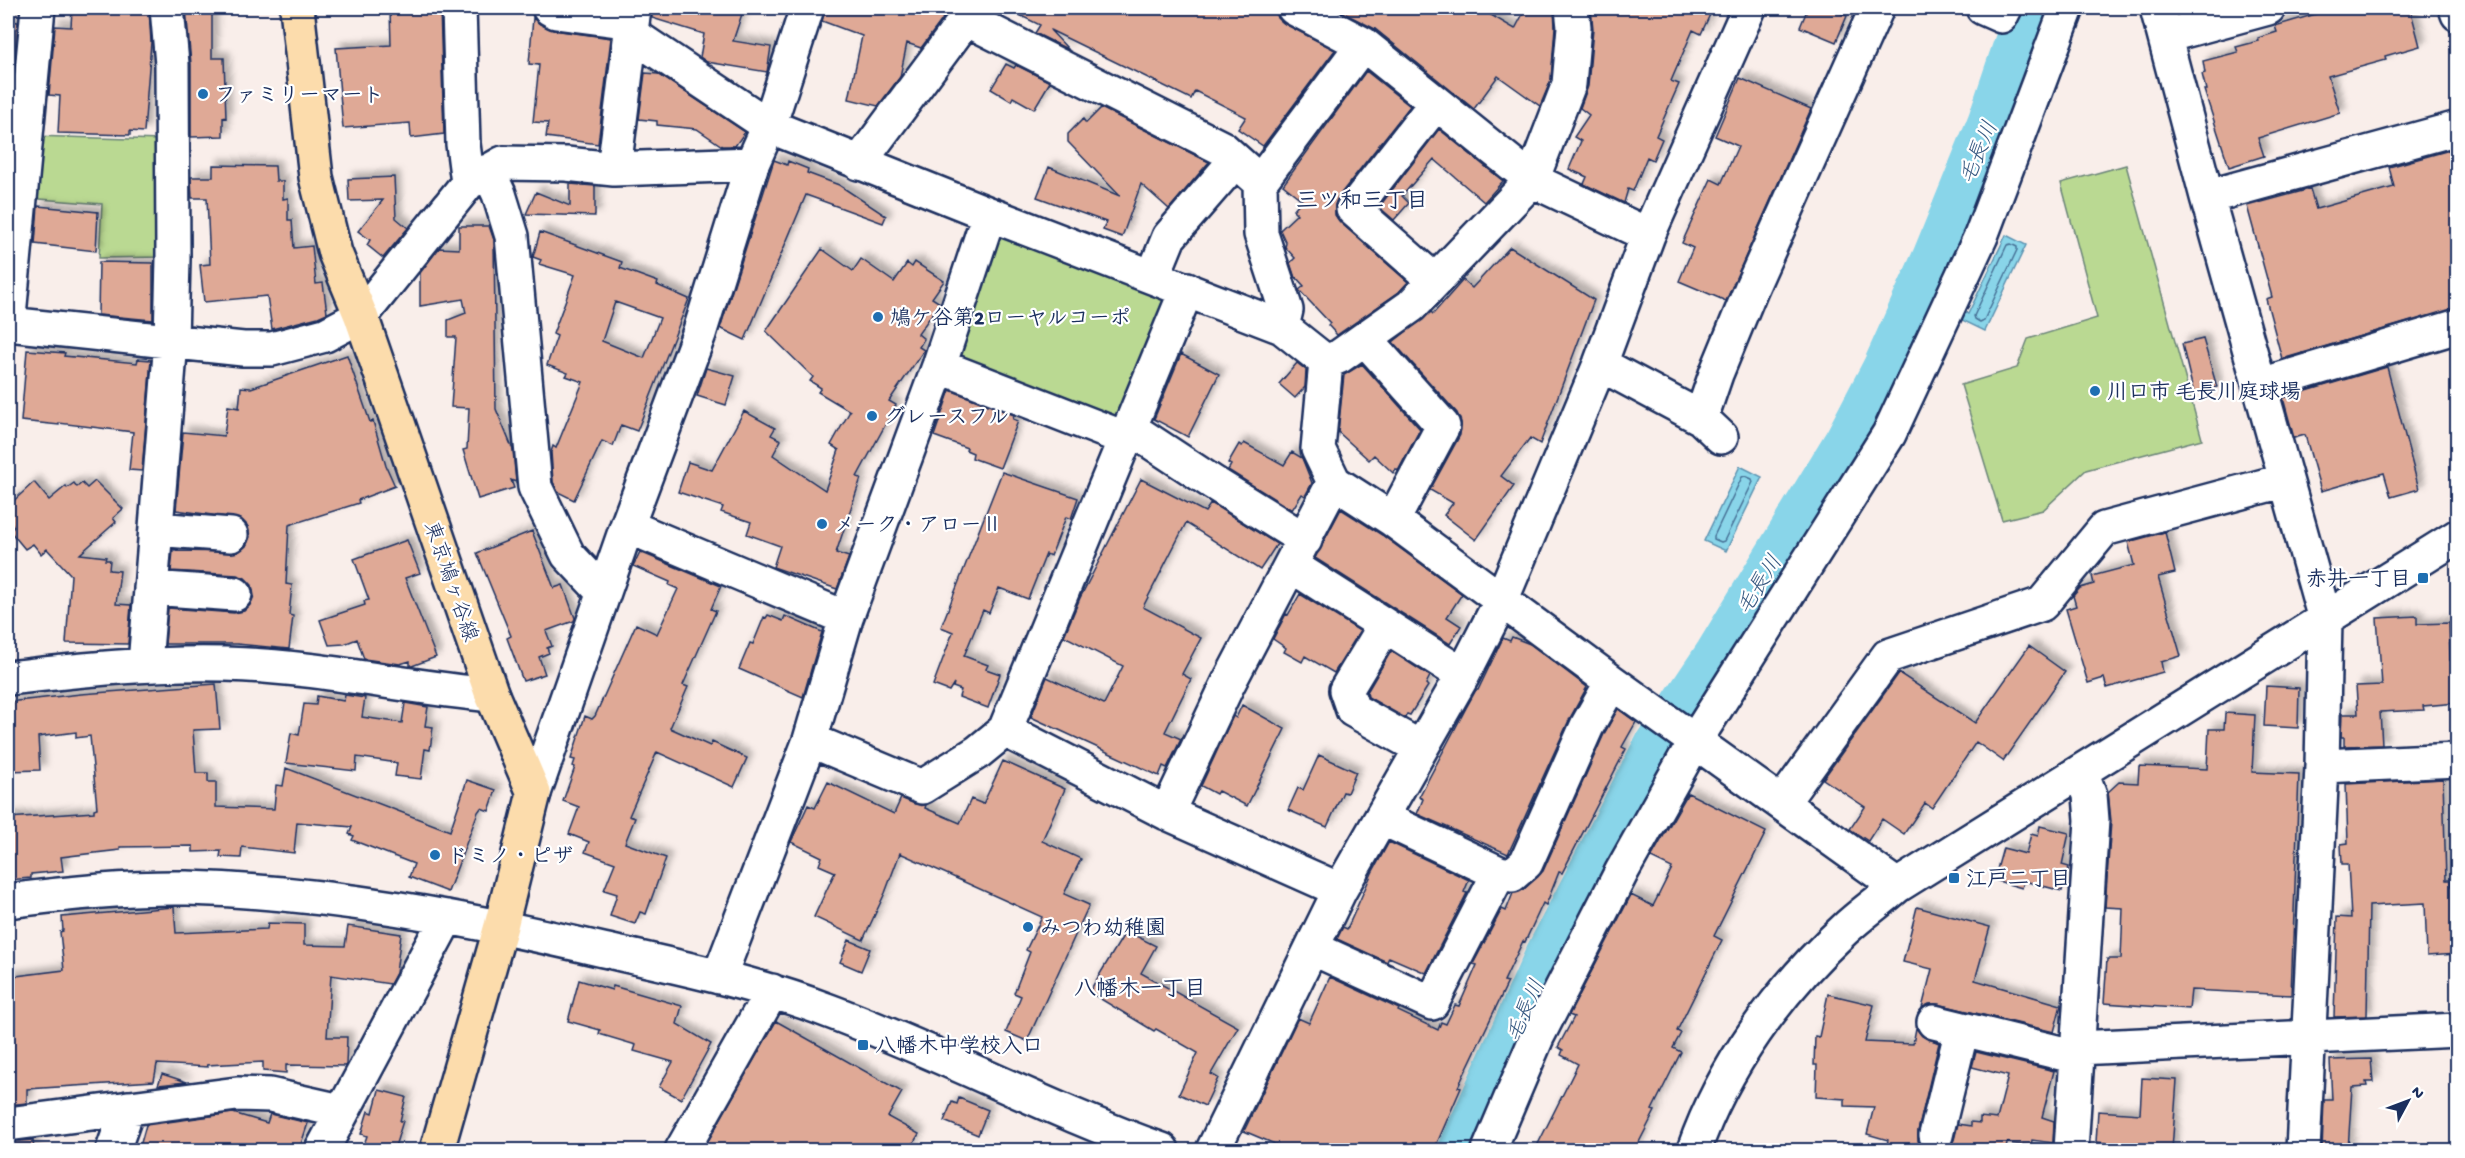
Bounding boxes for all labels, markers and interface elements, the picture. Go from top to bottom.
place label: ファミリーマート [215,85,384,110]
marker: ファミリーマート [196,87,210,101]
water label: 毛長川 [1955,118,2006,189]
district label: 三ツ和三丁目 [1296,189,1428,216]
place label: 鳩ケ谷第2ローヤルコーポ [890,306,1131,333]
marker: 鳩ケ谷第2ローヤルコーポ [871,310,885,324]
place label: 川口市 毛長川庭球場 [2107,380,2301,407]
marker: 川口市 毛長川庭球場 [2088,384,2102,398]
place label: グレースフル [884,405,1009,432]
marker: グレースフル [865,409,879,423]
place label: メーク・アローⅡ [834,515,1002,540]
marker: メーク・アローⅡ [815,517,829,531]
street label: 東京鳩ヶ谷線 [416,518,483,646]
water label: 毛長川 [1732,551,1790,621]
place label: 赤井一丁目 [2306,567,2411,594]
marker: 赤井一丁目 [2416,571,2430,585]
place label: ドミノ・ピザ [447,846,573,871]
marker: ドミノ・ピザ [428,848,442,862]
place label: 江戸二丁目 [1966,868,2071,894]
marker: 江戸二丁目 [1947,871,1961,885]
place label: みつわ幼稚園 [1040,916,1166,943]
marker: みつわ幼稚園 [1021,920,1035,934]
district label: 八幡木一丁目 [1074,976,1206,1004]
water label: 毛長川 [1501,976,1553,1047]
place label: 八幡木中学校入口 [875,1034,1043,1061]
marker: 八幡木中学校入口 [856,1038,870,1052]
north arrow [2378,1071,2438,1131]
text: N [2406,1083,2428,1104]

